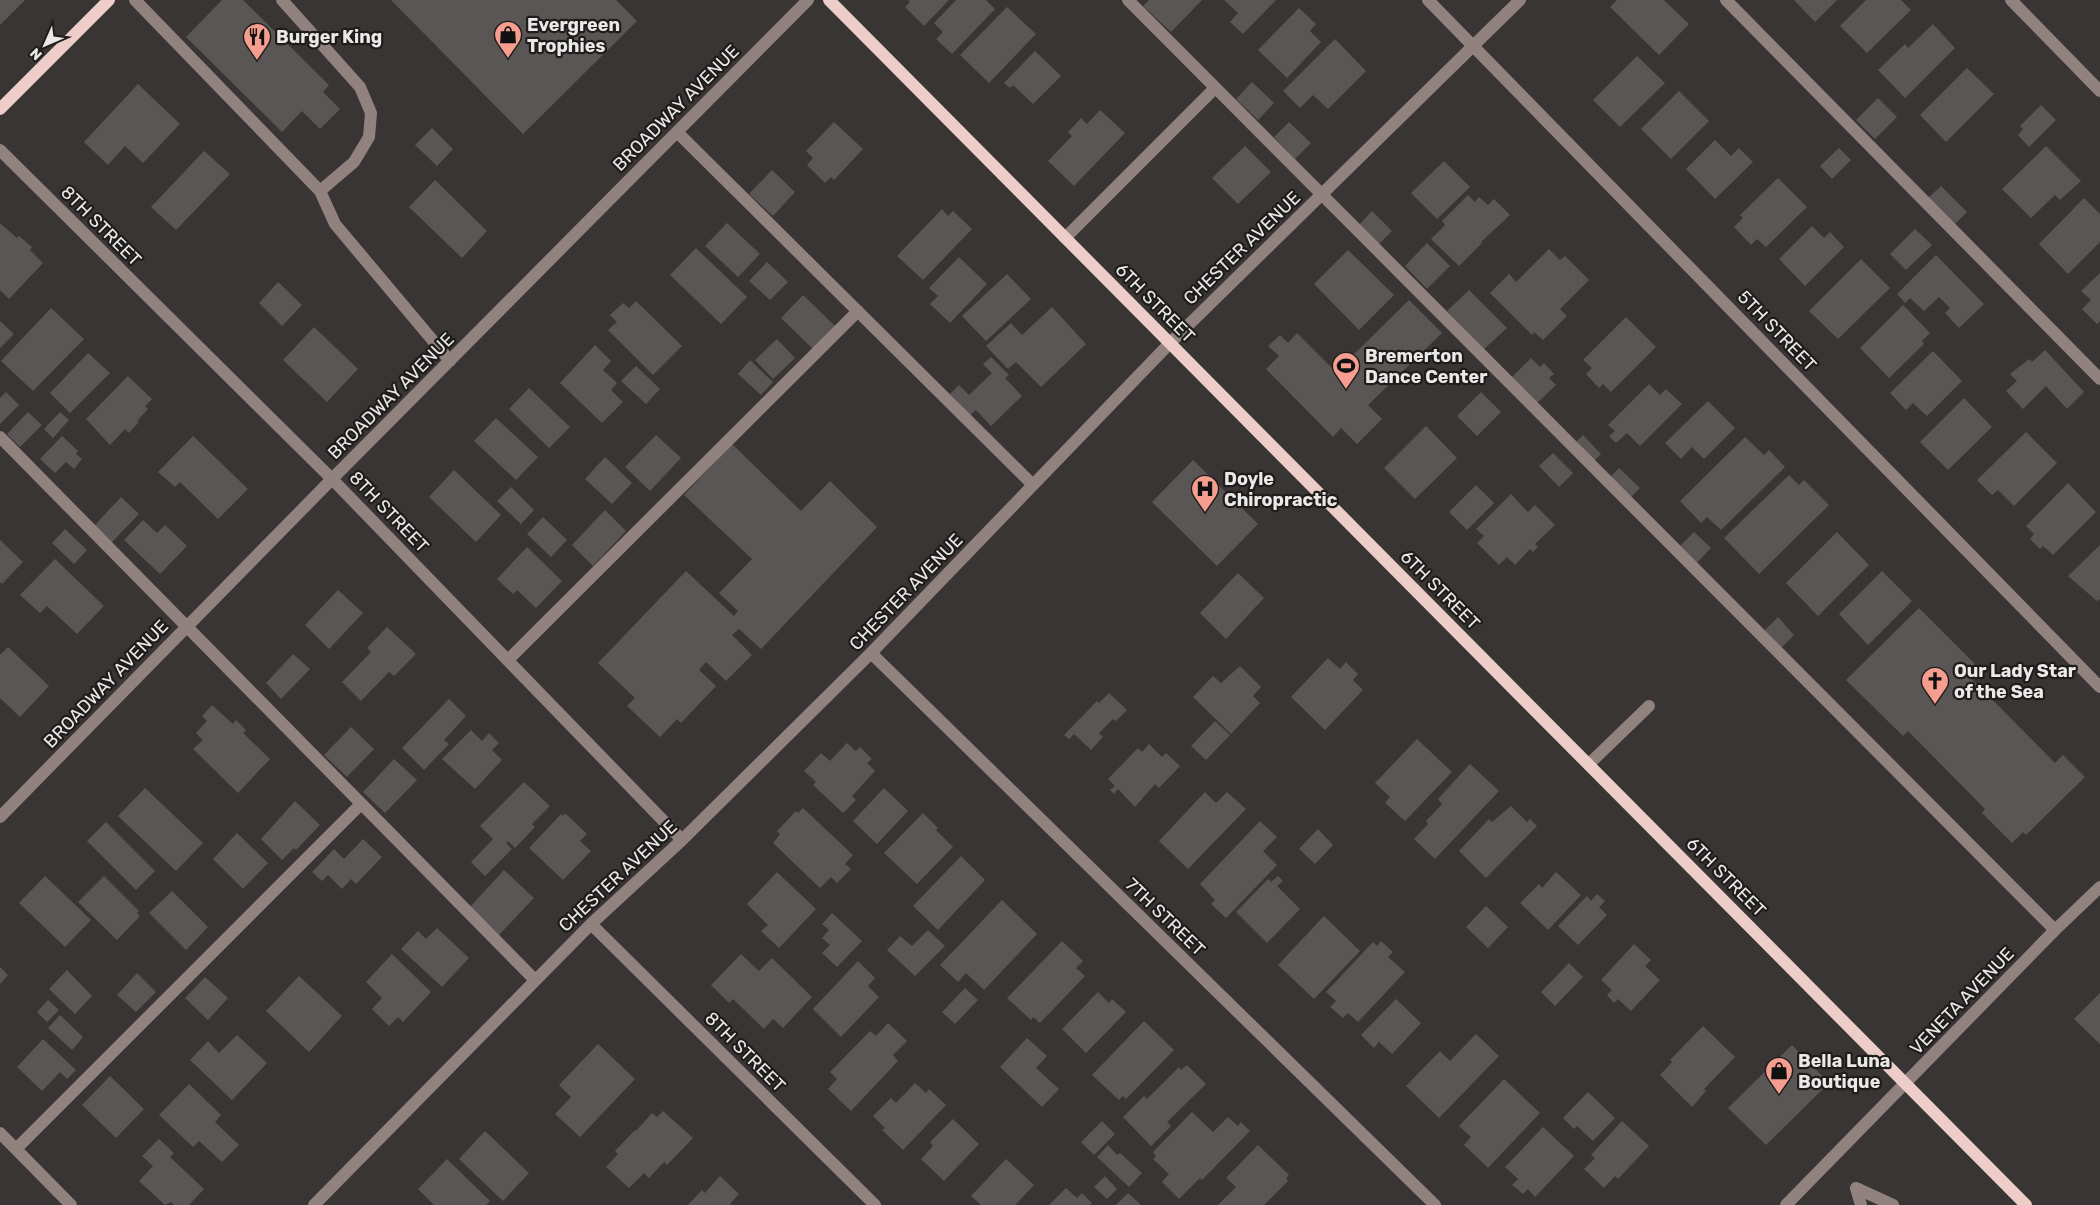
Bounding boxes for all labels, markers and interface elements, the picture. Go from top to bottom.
place label: Evergreen Trophies [527,14,620,57]
north arrow [20,20,70,70]
shop icon: Evergreen Trophies [493,20,523,59]
restaurant icon: Burger King [242,22,272,61]
place label: Burger King [276,26,382,48]
street label: BROADWAY AVENUE [608,40,744,176]
text: N [27,44,46,63]
street label: 8TH STREET [56,181,146,271]
street label: CHESTER AVENUE [1179,187,1305,309]
street label: 6TH STREET [1111,259,1199,347]
street label: 5TH STREET [1733,286,1821,376]
street label: BROADWAY AVENUE [323,328,459,464]
place label: Bremerton Dance Center [1365,345,1487,388]
sports icon: Bremerton Dance Center [1331,351,1361,390]
street label: 8TH STREET [345,467,433,557]
place label: Doyle Chiropractic [1224,468,1338,511]
hospital icon: Doyle Chiropractic [1190,474,1220,513]
street label: CHESTER AVENUE [845,529,967,655]
street label: 6TH STREET [1396,546,1484,634]
street label: BROADWAY AVENUE [39,615,173,753]
place label: Our Lady Star of the Sea [1954,660,2076,703]
church icon: Our Lady Star of the Sea [1920,666,1950,705]
street label: CHESTER AVENUE [554,816,682,936]
street label: 6TH STREET [1682,833,1770,921]
street label: 7TH STREET [1121,874,1209,960]
street label: VENETA AVENUE [1905,943,2019,1059]
street label: 8TH STREET [700,1007,790,1097]
place label: Bella Luna Boutique [1798,1050,1890,1093]
shop icon: Bella Luna Boutique [1764,1056,1794,1095]

